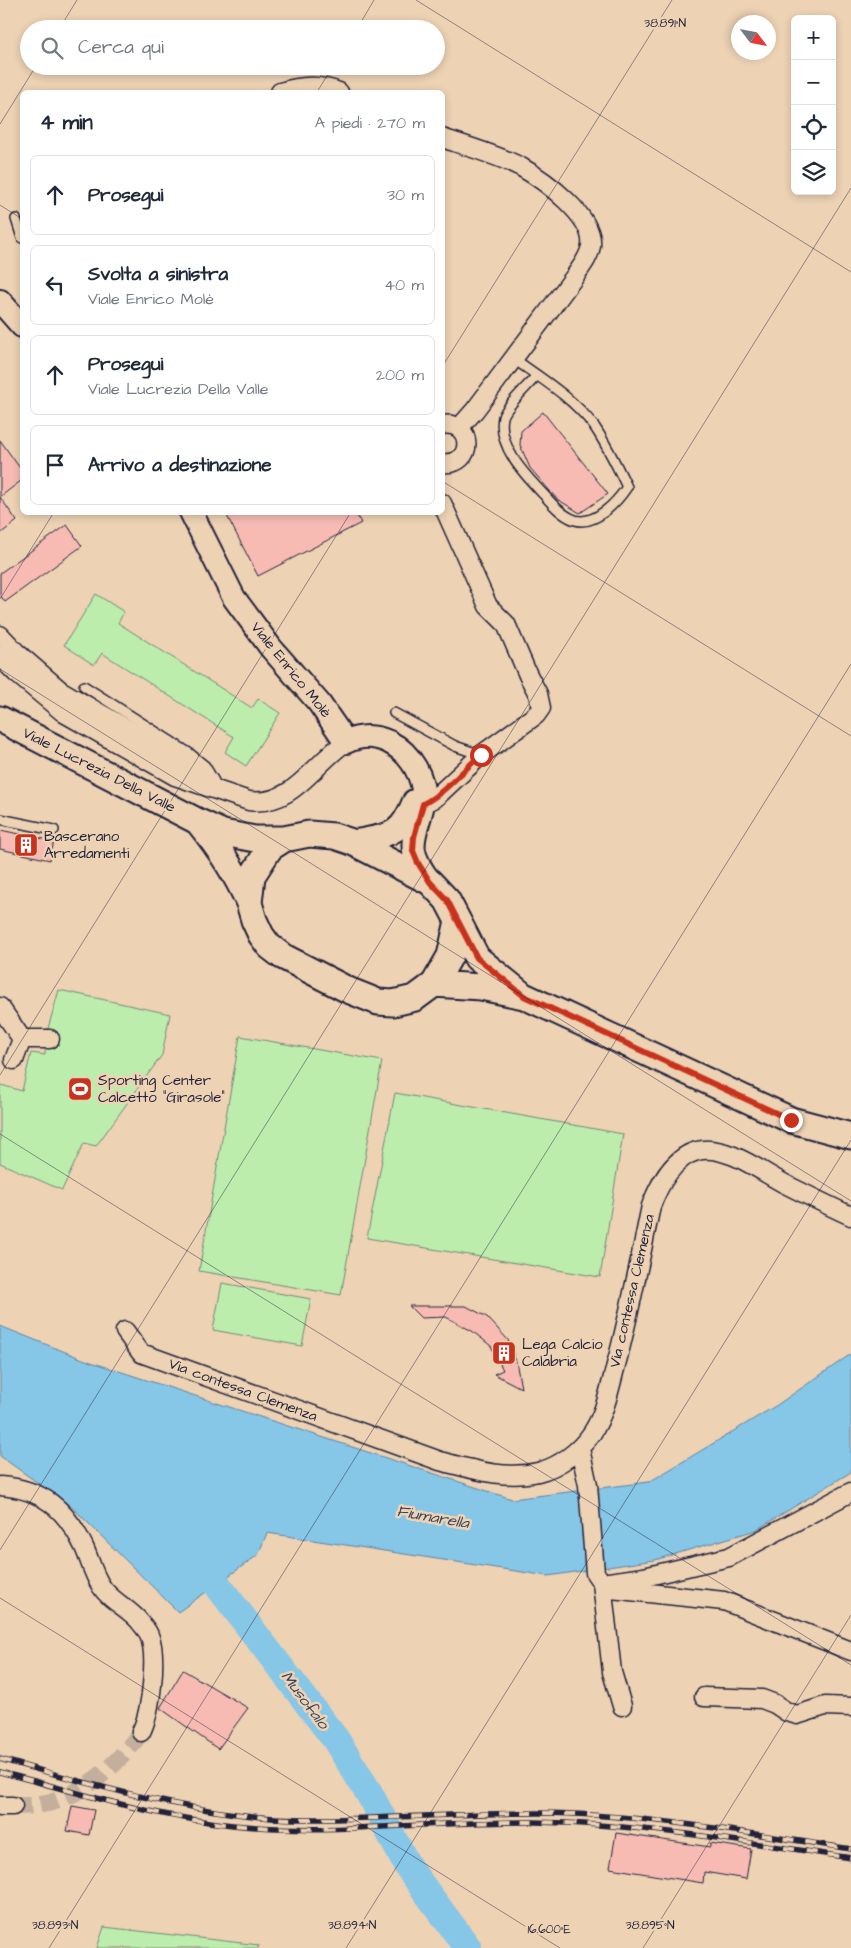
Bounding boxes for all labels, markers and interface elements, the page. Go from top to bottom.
text: 38.891°N [644,15,686,32]
north arrow [731,15,776,60]
map controls [791,15,836,195]
button: + [791,15,836,60]
search box [20,20,445,75]
icon: search [38,34,66,62]
text: Cerca qui [78,34,164,61]
button: − [791,60,836,105]
button: locate [791,105,836,150]
text: 4 min [40,108,93,137]
text: A piedi · 270 m [315,112,425,134]
button: layers [791,150,836,195]
icon: ahead [41,181,69,209]
text: Prosegui [88,182,163,209]
text: 30 m [387,184,424,206]
text: Svolta a sinistra [88,261,228,288]
icon: left [41,271,69,299]
text: 40 m [384,274,424,296]
text: Viale Enrico Molè [88,288,214,310]
text: Prosegui [88,351,163,378]
icon: ahead [41,361,69,389]
text: 200 m [376,364,424,386]
text: Viale Lucrezia Della Valle [88,378,268,400]
icon: arrive [41,451,69,479]
text: Arrivo a destinazione [88,452,271,479]
street label: Viale Enrico Molè [246,618,336,722]
street label: Viale Lucrezia Della Valle [19,722,179,818]
route start [470,744,493,767]
place label: Bascerano Arredamenti [44,826,130,864]
building icon: Bascerano Arredamenti [13,832,39,858]
place label: Sporting Center Calcetto "Girasole" [98,1070,225,1108]
sports icon: Sporting Center Calcetto "Girasole" [67,1076,93,1102]
route end [780,1109,803,1132]
street label: Via contessa Clemenza [604,1212,660,1370]
place label: Lega Calcio Calabria [522,1334,603,1372]
building icon: Lega Calcio Calabria [491,1340,517,1366]
street label: Via contessa Clemenza [166,1353,321,1427]
water label: Fiumarella [395,1500,472,1534]
water label: Musofalo [276,1666,335,1734]
text: 38.893°N [32,1917,79,1934]
text: 38.894°N [328,1917,377,1934]
text: 38.895°N [626,1917,675,1934]
text: 16.600°E [527,1921,571,1938]

